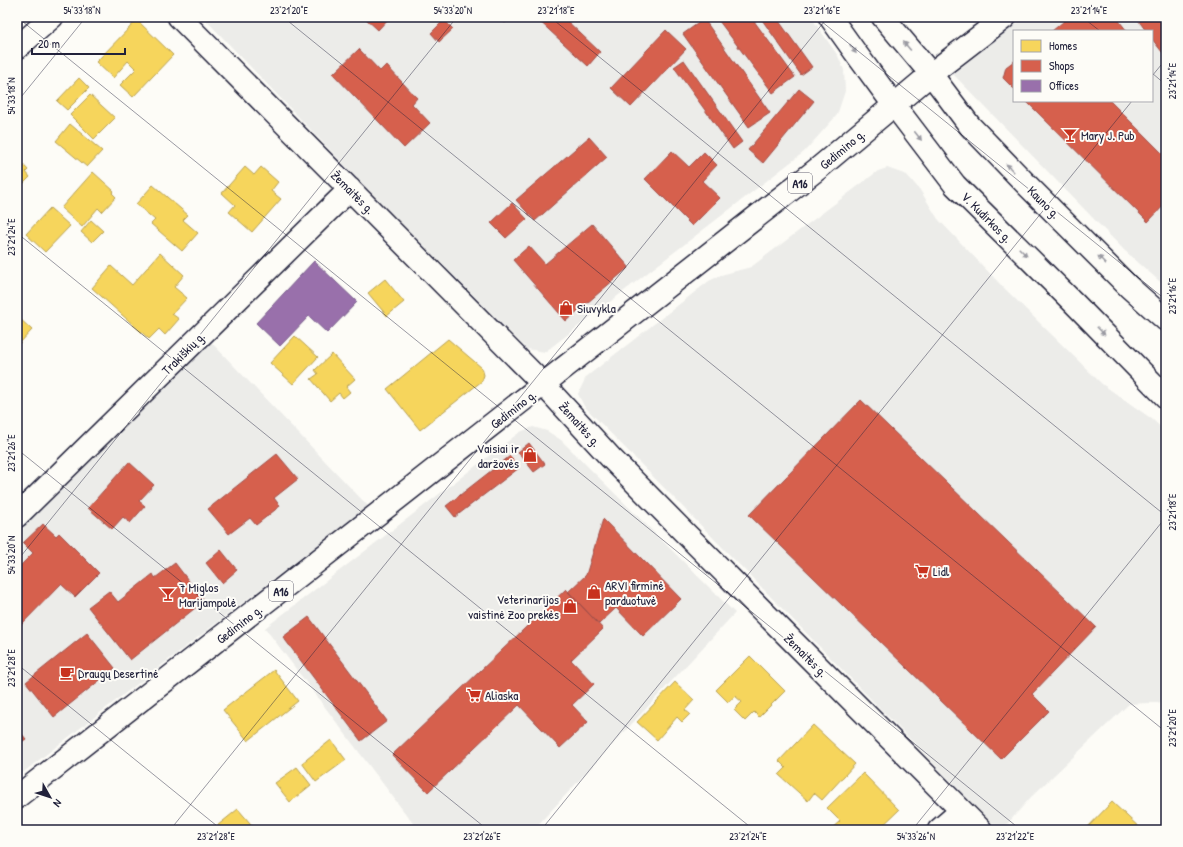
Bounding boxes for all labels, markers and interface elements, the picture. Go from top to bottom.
text: 54°33'18"N [63,4,101,17]
text: 23°21'20"E [270,4,309,17]
text: 54°33'20"N [434,4,472,17]
text: 23°21'18"E [538,4,575,17]
text: 23°21'16"E [804,4,841,17]
text: 23°21'14"E [1071,4,1108,17]
scale bar [32,30,125,56]
legend [1013,30,1153,102]
text: 20 m [38,35,60,52]
text: Homes [1049,37,1077,54]
one-way arrow [903,40,912,51]
one-way arrow [849,44,857,54]
text: Shops [1049,57,1075,74]
text: 23°21'14"E [1166,62,1179,99]
text: 54°33'18"N [5,77,18,115]
text: Offices [1049,77,1079,94]
street label: Gedimino g. [816,125,869,173]
place label: Mary J. Pub [1081,126,1135,144]
bar icon: Mary J. Pub [1062,127,1078,143]
one-way arrow [913,131,922,142]
one-way arrow [1006,163,1015,172]
street label: Žemaitės g. [327,166,379,218]
road number: A16 [788,173,812,193]
street label: Kauno g. [1024,182,1065,223]
street label: V. Kudirkos g. [958,188,1017,247]
text: 23°21'24"E [5,218,18,256]
one-way arrow [1018,247,1028,257]
one-way arrow [1097,255,1107,265]
text: 23°21'16"E [1166,277,1179,314]
place label: Siuvykla [577,299,616,317]
shop icon: Siuvykla [558,300,574,316]
one-way arrow [1096,326,1106,336]
street label: Trakiškių g. [157,327,209,379]
street label: Gedimino g. [486,385,540,433]
street label: Žemaitės g. [555,398,605,451]
text: 23°21'26"E [5,434,18,472]
place label: Vaisiai ir daržovės [477,439,519,472]
shop icon: Vaisiai ir daržovės [522,447,538,463]
text: 23°21'18"E [1166,493,1179,530]
text: 54°33'20"N [5,536,18,574]
place label: Lidl [933,562,950,580]
supermarket icon: Lidl [914,563,930,579]
place label: ARVI firminė parduotuvė [605,576,664,609]
place label: 7 Miglos Marijampolė [179,578,236,611]
road number: A16 [269,581,293,601]
shop icon: ARVI firminė parduotuvė [586,584,602,600]
bar icon: 7 Miglos Marijampolė [160,586,176,602]
place label: Veterinarijos vaistinė Zoo prekės [468,590,559,623]
shop icon: Veterinarijos vaistinė Zoo prekės [562,598,578,614]
street label: Gedimino g. [212,600,266,648]
street label: Žemaitės g. [780,629,832,681]
text: 23°21'28"E [5,648,18,687]
place label: Draugų Desertinė [78,664,158,682]
cafe icon: Draugų Desertinė [59,665,75,681]
place label: Aliaska [485,686,518,704]
supermarket icon: Aliaska [466,687,482,703]
text: 23°21'20"E [1166,708,1179,747]
north arrow [30,777,70,817]
text: N [50,797,65,810]
text: 23°21'28"E [197,830,236,843]
text: 23°21'26"E [463,830,501,843]
text: 23°21'24"E [729,830,767,843]
text: 54°33'26"N [897,830,935,843]
text: 23°21'22"E [996,830,1035,843]

